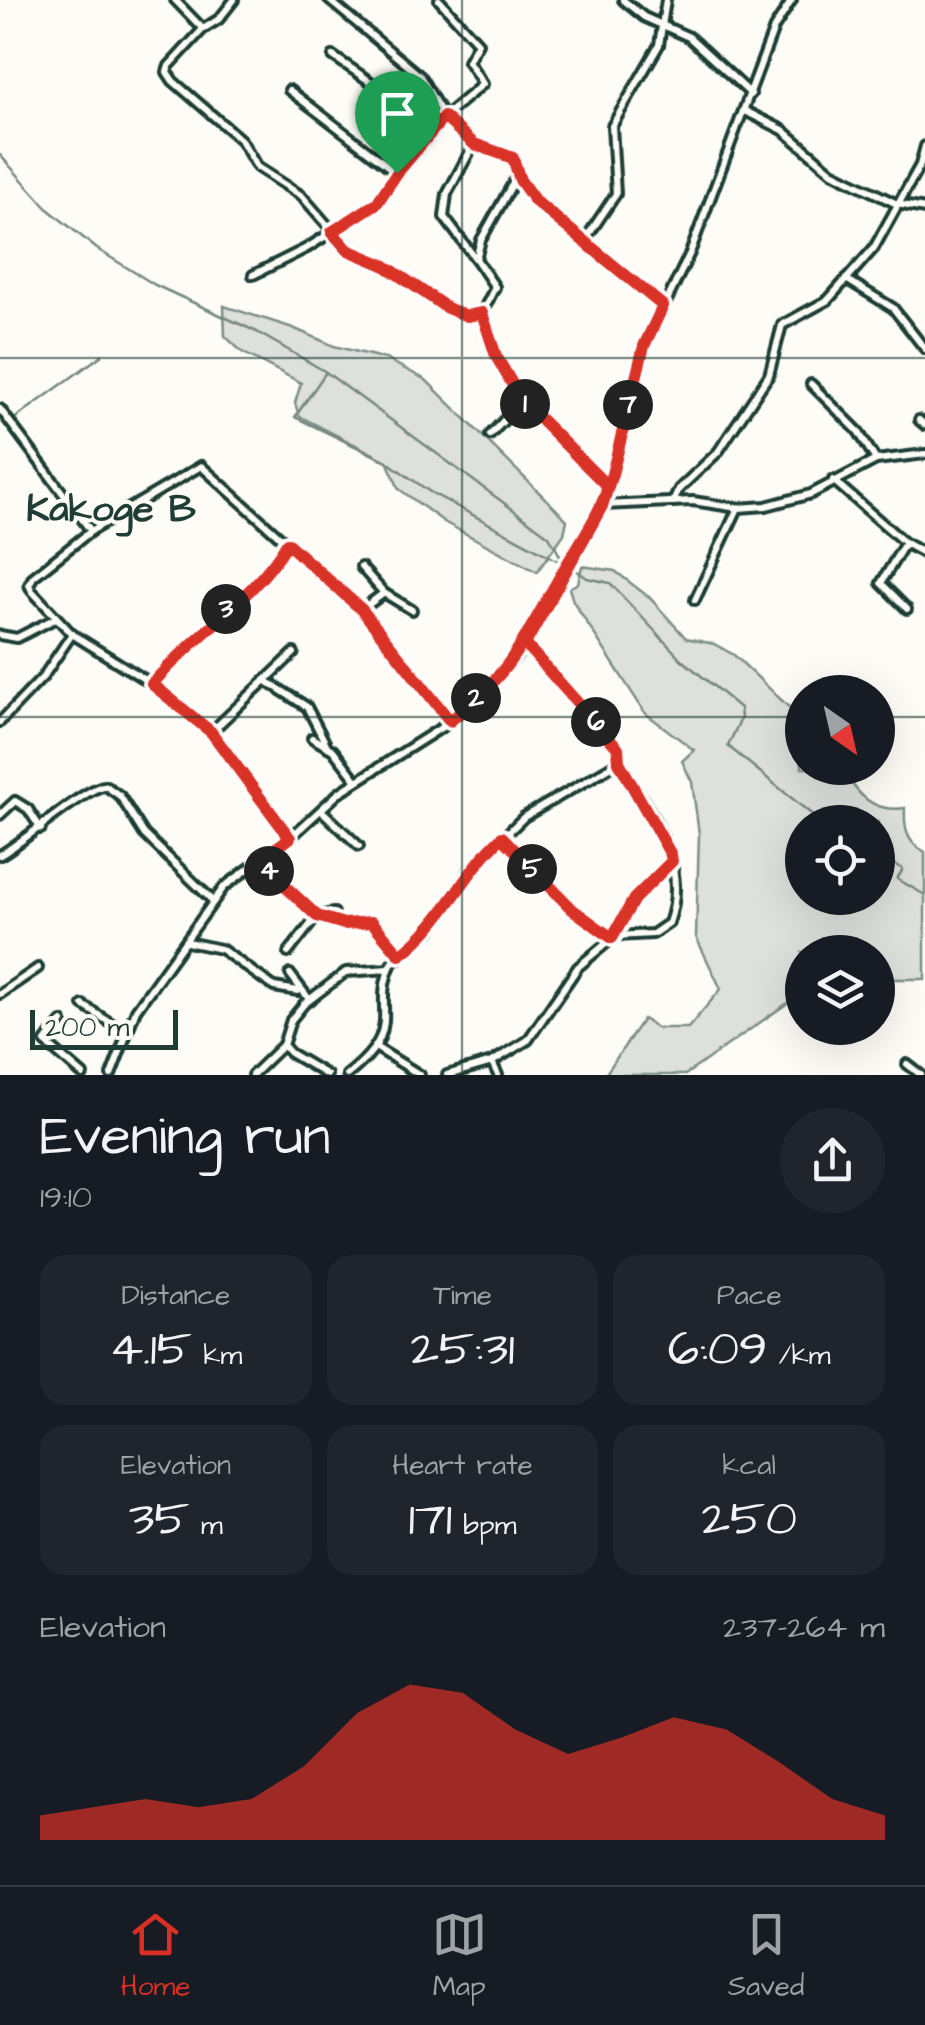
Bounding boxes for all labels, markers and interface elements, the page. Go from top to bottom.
pin [355,71,440,174]
icon: arrive [370,86,425,141]
pin: 1 [500,379,550,429]
pin: 7 [603,380,653,430]
text: 1 [523,384,527,423]
text: 7 [619,385,637,424]
district label: Kakoge B [26,484,196,537]
pin: 3 [201,584,251,634]
text: 3 [219,589,233,628]
pin: 2 [451,673,501,723]
north arrow [785,675,895,785]
map controls [785,675,895,1045]
text: 2 [468,678,484,717]
pin: 6 [571,697,621,747]
text: 6 [587,702,605,741]
button: locate [785,805,895,915]
pin: 5 [507,844,557,894]
pin: 4 [244,846,294,896]
text: 5 [522,849,542,888]
text: 4 [259,851,279,890]
button: layers [785,935,895,1045]
scale bar [30,1005,178,1050]
text: 200 m [45,1008,129,1047]
text: Evening run [40,1099,330,1175]
button: share [780,1108,885,1213]
text: 19:10 [40,1175,92,1220]
text: Distance [121,1276,230,1315]
text: Time [433,1276,492,1315]
text: Pace [717,1276,782,1315]
text: 4.15 [109,1315,192,1384]
text: 25:31 [410,1315,515,1384]
text: 6:09 [668,1315,768,1384]
text: km [192,1336,242,1375]
text: /km [768,1336,830,1375]
text: Elevation [121,1446,231,1485]
text: Heart rate [392,1446,533,1485]
text: kcal [722,1446,776,1485]
text: 35 [129,1485,190,1554]
text: 171 [409,1485,452,1554]
text: 250 [701,1485,797,1554]
text: m [190,1506,223,1545]
text: bpm [452,1506,516,1545]
text: Elevation [40,1605,166,1650]
text: 237–264 m [723,1605,885,1650]
tab: Home [121,1907,190,2006]
tab: Map [432,1907,487,2006]
tab: Saved [728,1907,804,2006]

